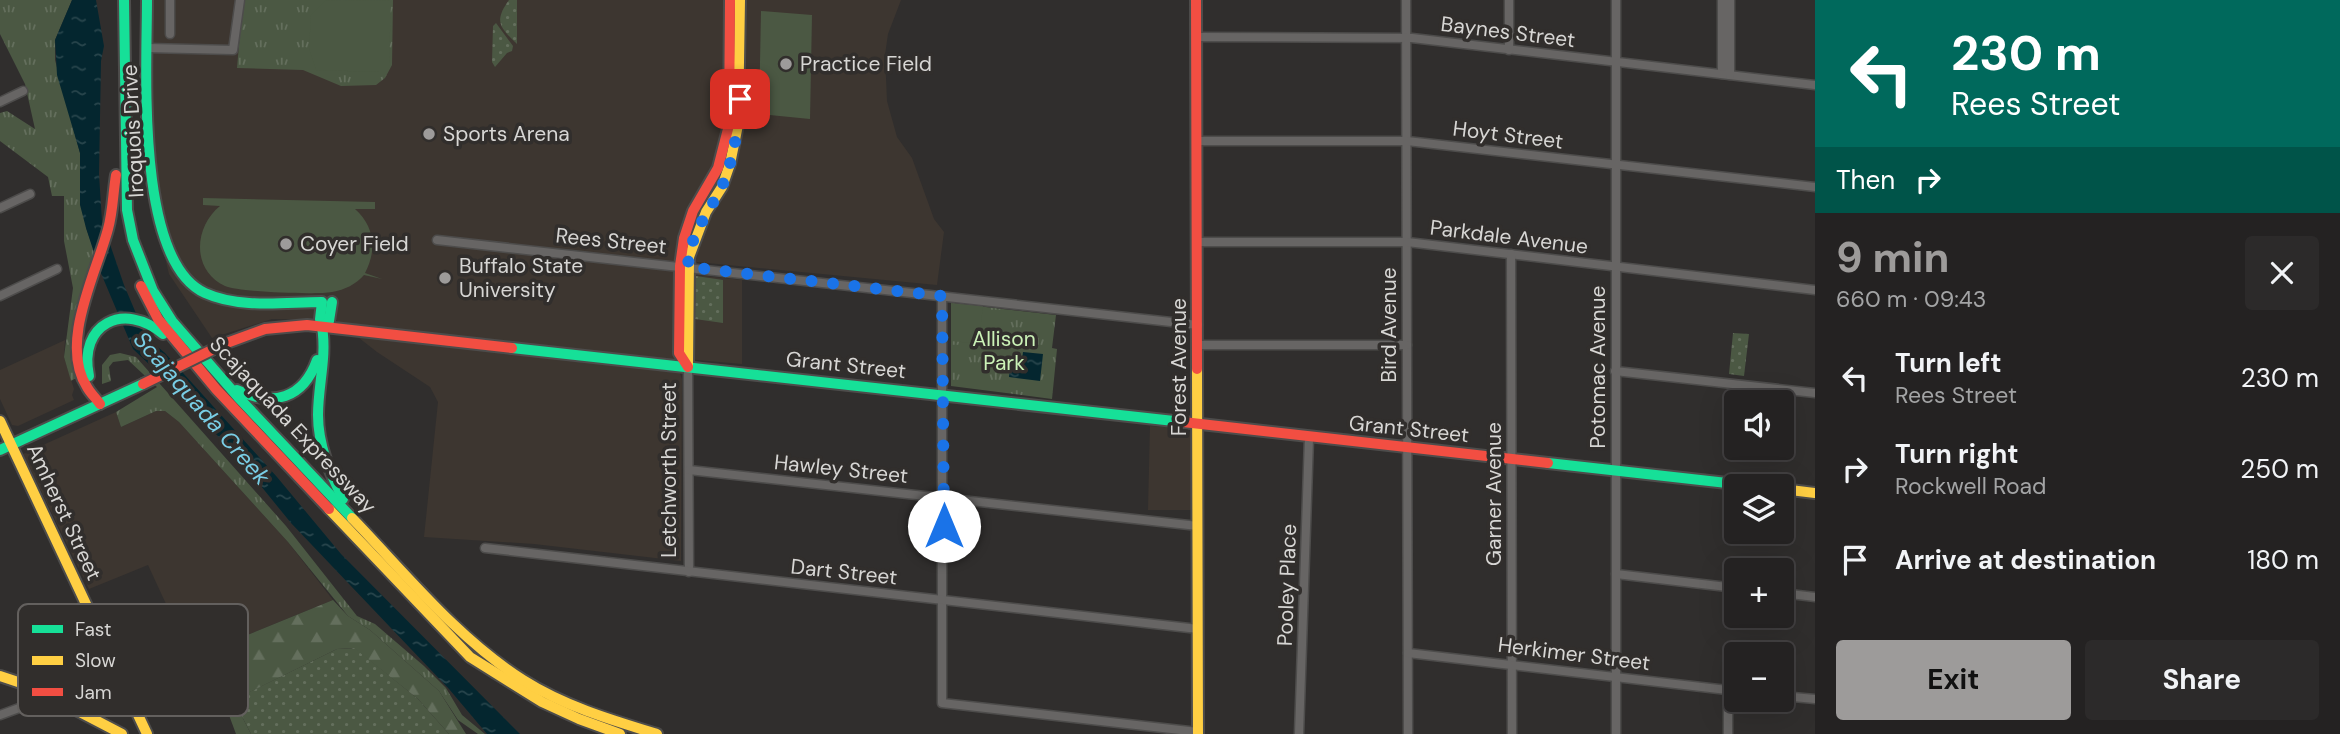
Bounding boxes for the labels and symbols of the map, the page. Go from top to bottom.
street label: Baynes Street [1439,10,1577,54]
place label: Practice Field [800,50,932,78]
marker: Practice Field [778,56,794,72]
street label: Iroquois Drive [116,64,150,198]
pin [710,69,770,129]
street label: Hoyt Street [1451,114,1565,156]
place label: Sports Arena [443,120,570,148]
marker: Sports Arena [421,126,437,142]
street label: Parkdale Avenue [1428,213,1590,261]
street label: Rees Street [554,221,668,261]
place label: Coyer Field [300,230,409,258]
marker: Coyer Field [278,236,294,252]
place label: Buffalo State University [459,252,583,304]
street label: Bird Avenue [1375,267,1403,383]
marker: Buffalo State University [437,270,453,286]
street label: Potomac Avenue [1584,285,1612,449]
street label: Forest Avenue [1165,298,1193,436]
water label: Scajaquada Creek [127,325,277,491]
park label: Allison Park [972,325,1036,377]
street label: Scajaquada Expressway [203,330,383,520]
street label: Grant Street [785,345,907,385]
street label: Letchworth Street [655,382,683,558]
street label: Grant Street [1348,409,1470,449]
street label: Garner Avenue [1480,422,1508,566]
street label: Amherst Street [20,439,108,585]
street label: Hawley Street [773,448,909,490]
position arrow [907,489,981,563]
street label: Pooley Place [1271,523,1303,647]
street label: Dart Street [789,552,899,592]
legend [18,604,248,716]
text: Fast [75,617,111,642]
street label: Herkimer Street [1496,631,1652,677]
text: Slow [75,648,116,673]
text: Jam [75,680,112,705]

